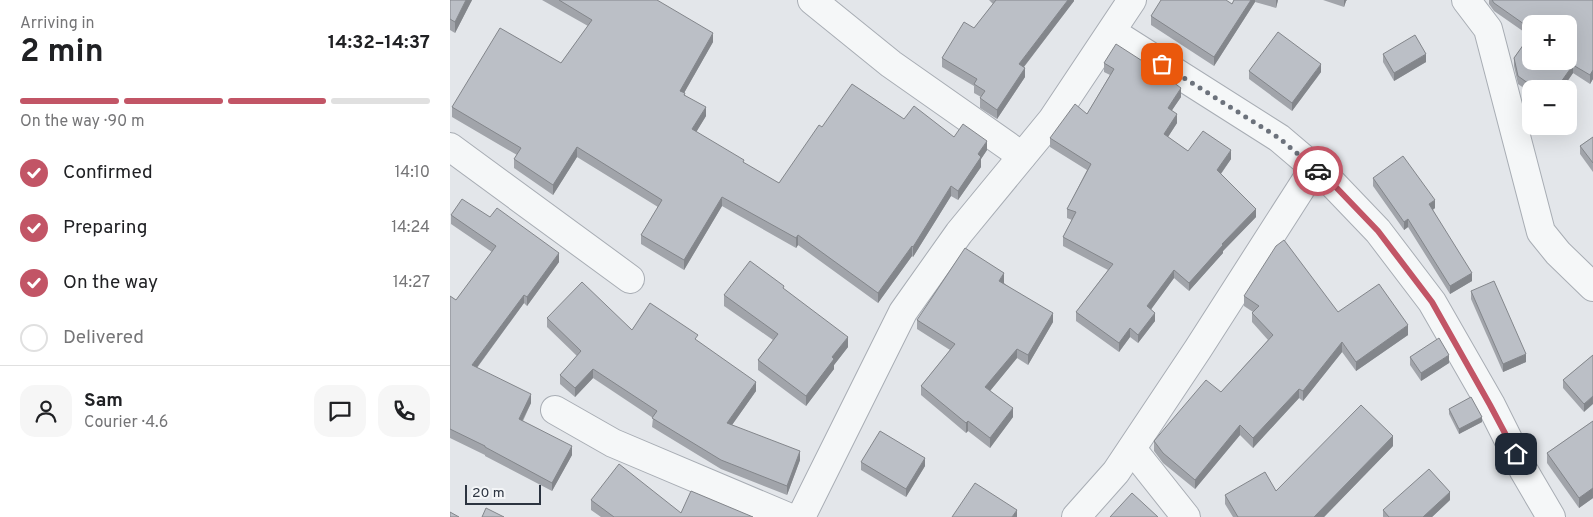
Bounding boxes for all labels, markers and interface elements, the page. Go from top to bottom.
text: Arriving in [20,14,95,34]
map controls [1522,15,1577,135]
button: + [1522,15,1577,70]
text: 14:32–14:37 [328,31,430,55]
text: 2 min [20,33,104,73]
pin [1141,43,1183,85]
icon: bag [1148,50,1176,78]
button: − [1522,80,1577,135]
text: On the way · 90 m [20,112,145,132]
courier [1293,146,1343,196]
icon: car [1304,157,1332,185]
icon: check [20,159,48,187]
text: Confirmed [63,161,153,185]
text: 14:10 [395,163,430,183]
icon: check [20,214,48,242]
text: Preparing [63,216,147,240]
text: 14:24 [391,218,430,238]
icon: check [20,269,48,297]
text: On the way [63,271,158,295]
text: 14:27 [393,273,430,293]
text: Delivered [63,326,144,350]
button: person [20,385,72,437]
button: chat [314,385,366,437]
button: phone [378,385,430,437]
text: Sam [84,389,123,413]
text: Courier · 4.6 [84,413,168,433]
pin [1495,433,1537,475]
icon: home [1502,440,1530,468]
scale bar [465,482,541,505]
text: 20 m [472,485,505,502]

